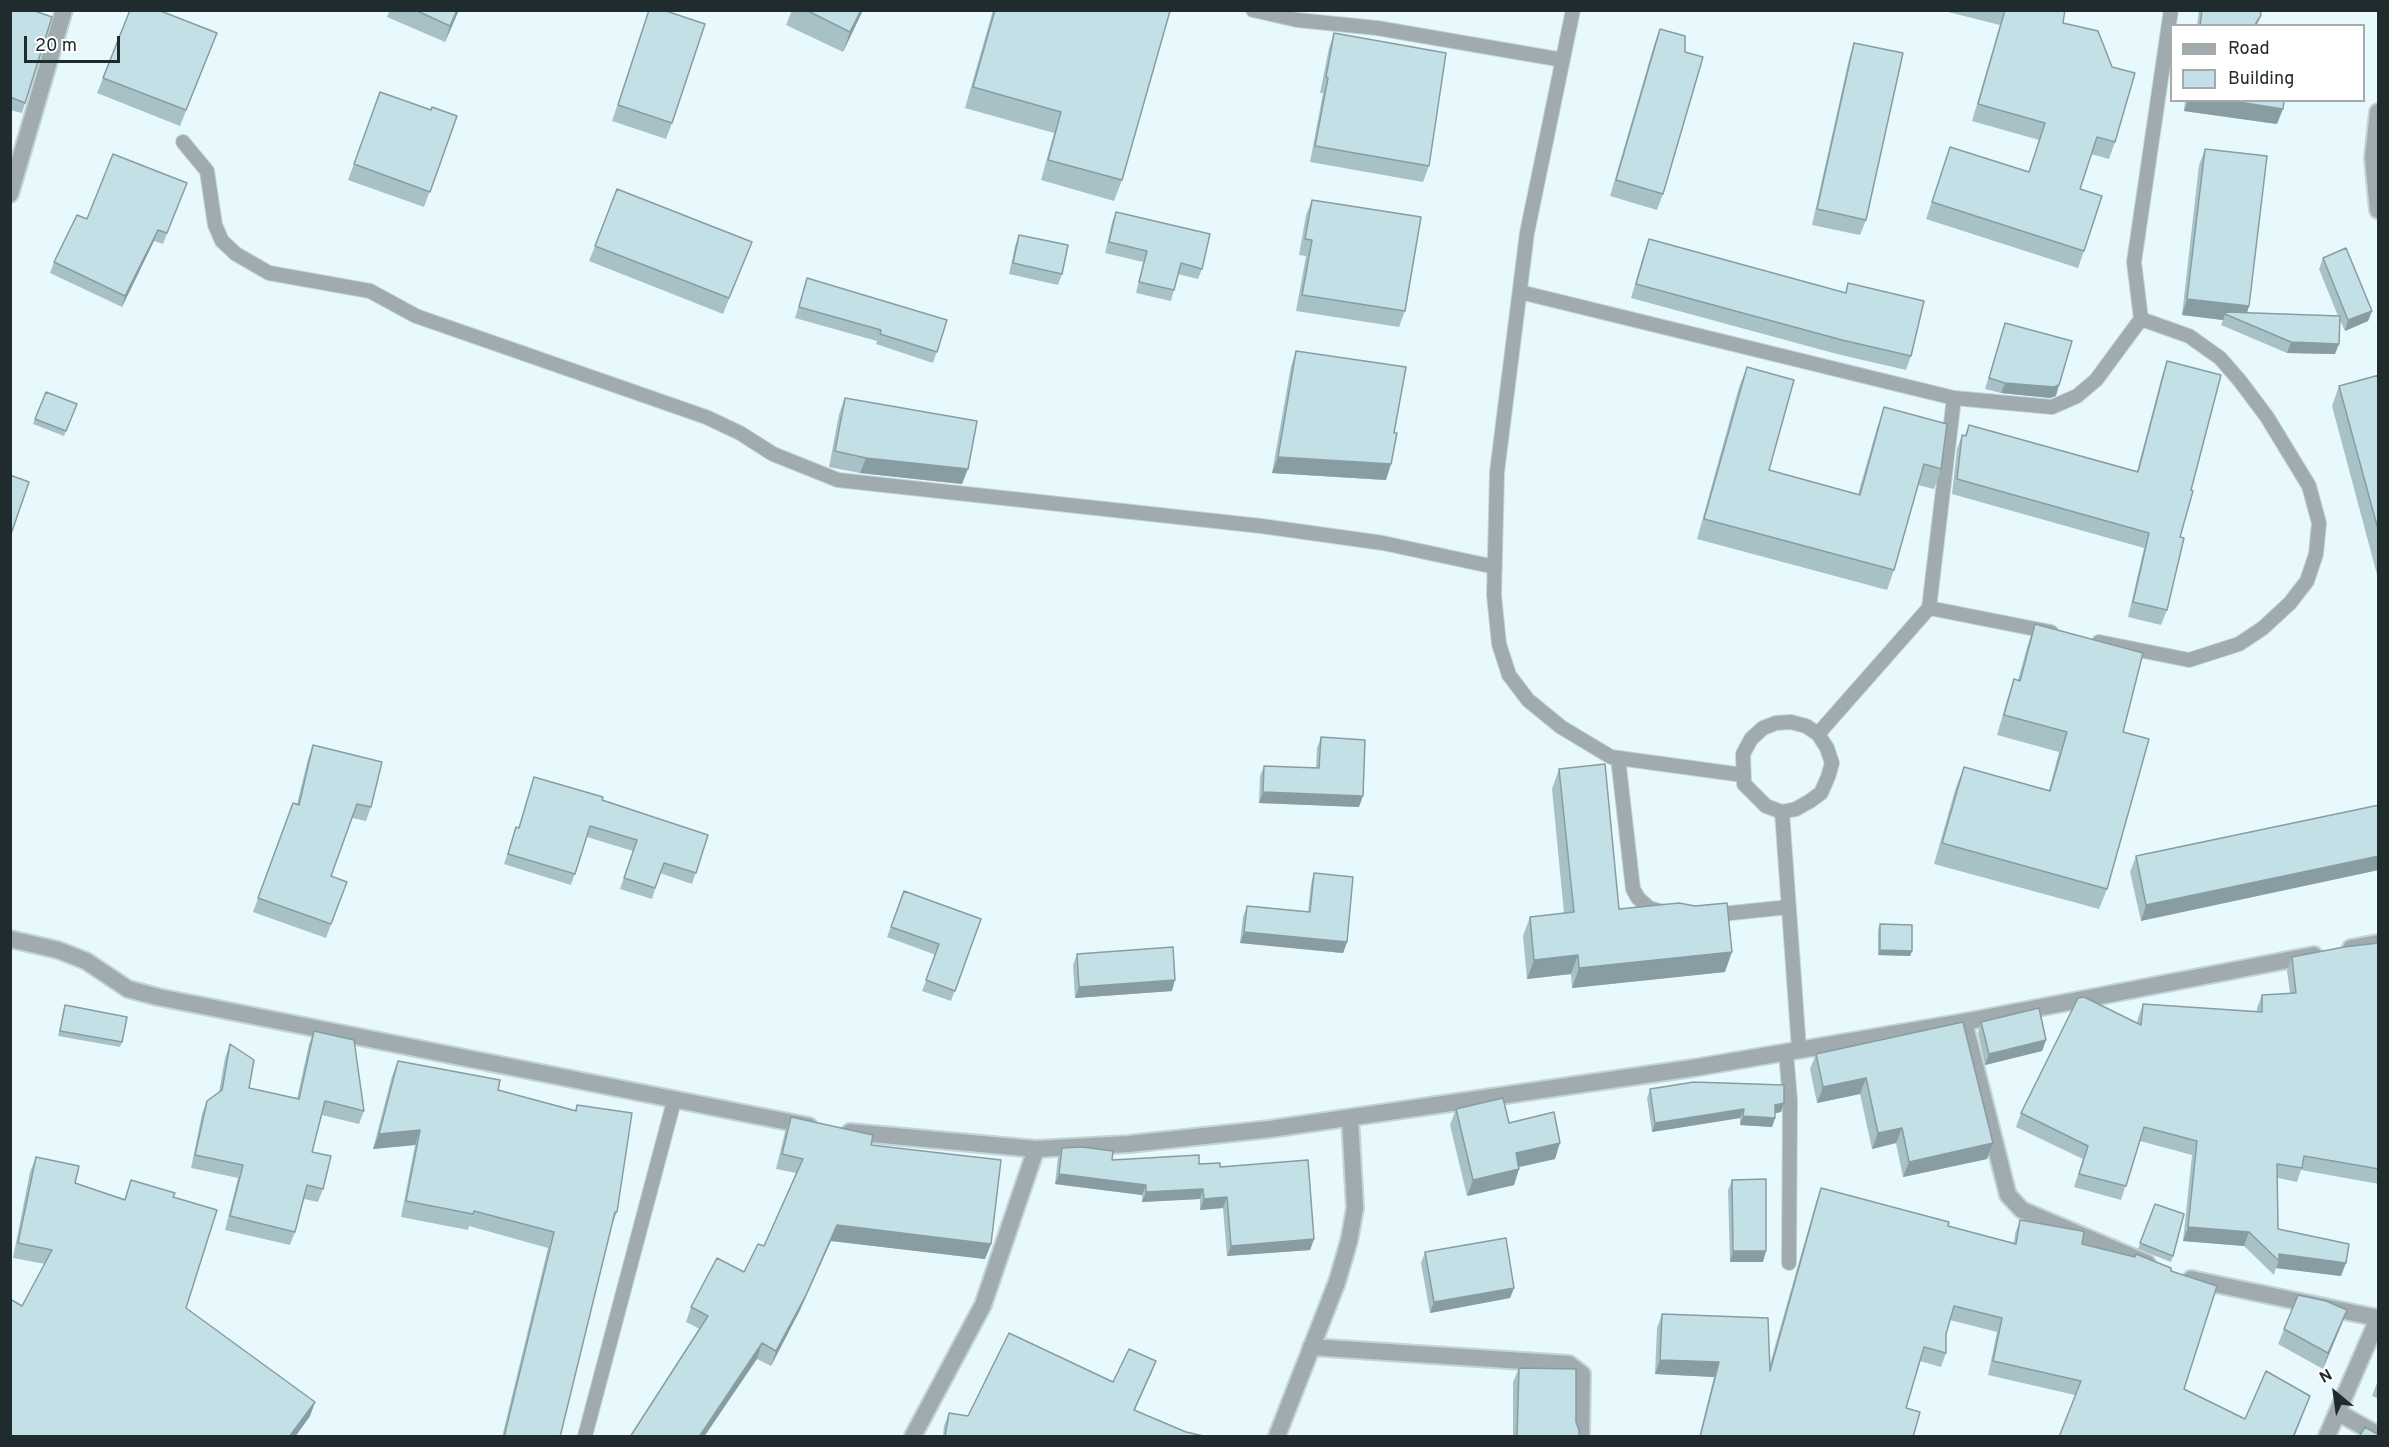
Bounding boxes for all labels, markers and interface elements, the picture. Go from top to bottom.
scale bar [27,24,123,62]
legend [2170,24,2365,102]
text: 20 m [35,35,77,58]
text: Road [2228,38,2270,61]
text: Building [2228,68,2294,91]
north arrow [2305,1363,2365,1423]
text: N [2316,1366,2336,1389]

